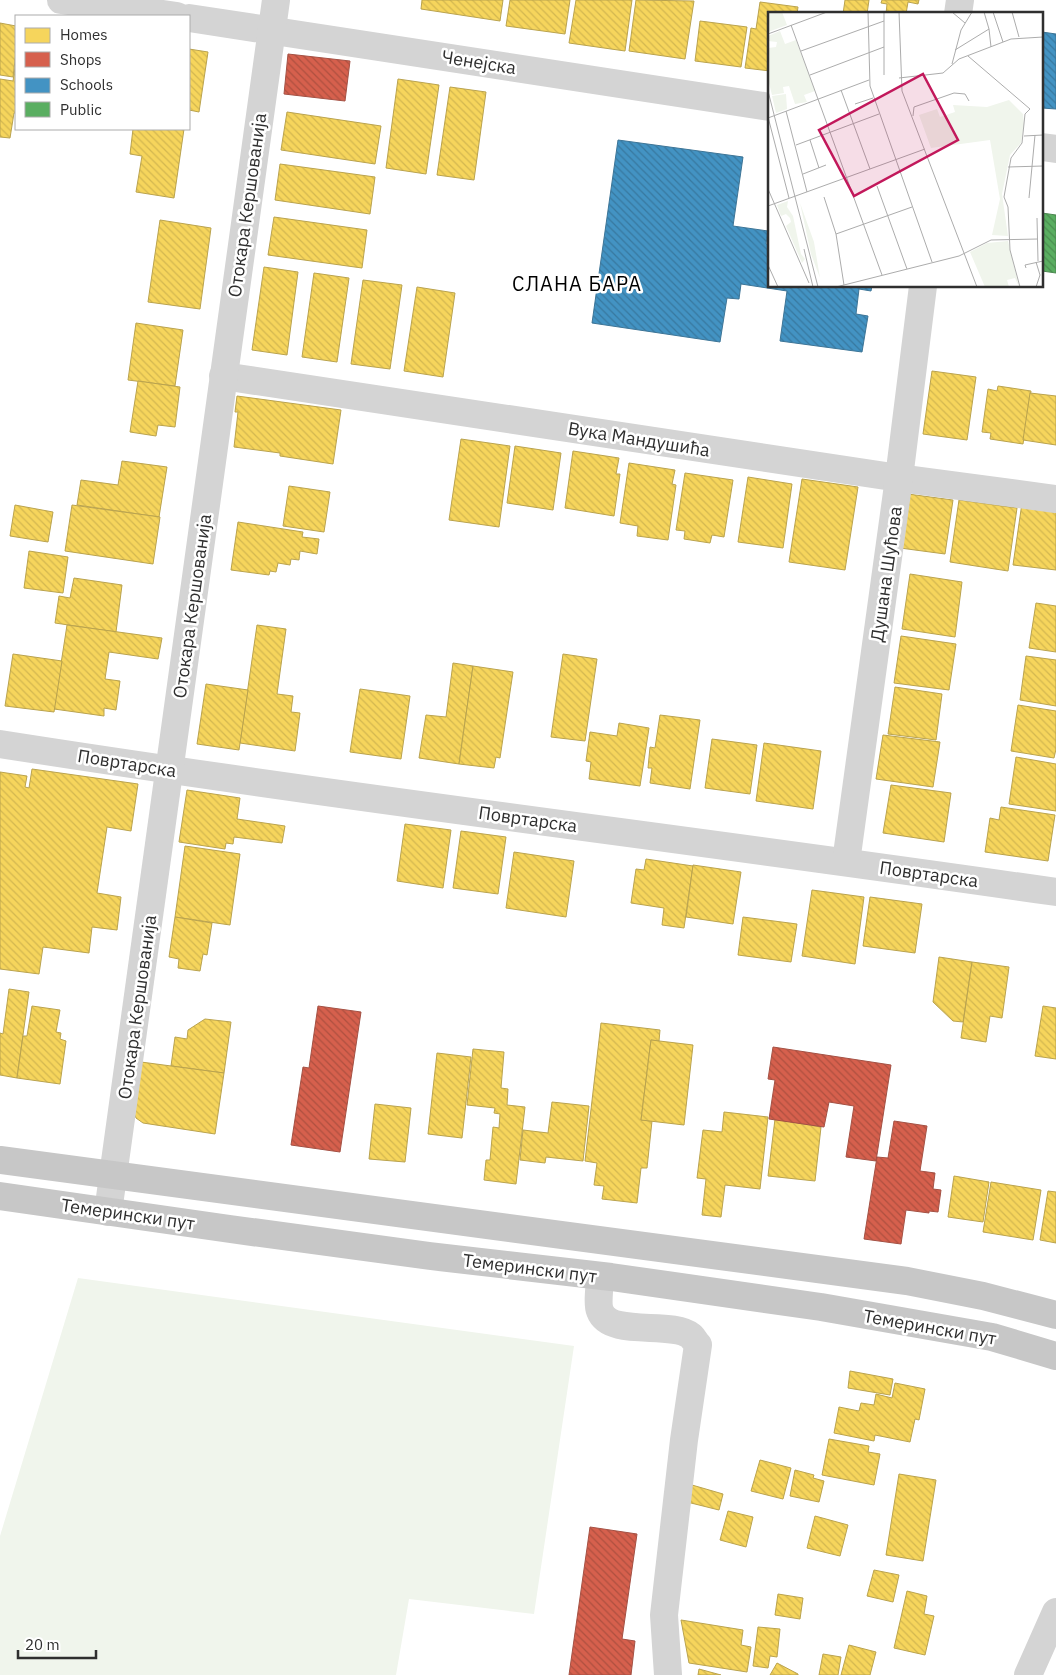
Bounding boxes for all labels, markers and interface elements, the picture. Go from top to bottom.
inset map [768,12,1044,288]
legend [15,15,190,130]
text: Homes [60,25,108,44]
street label: Ченејска [440,45,518,79]
text: Shops [60,50,102,69]
text: Schools [60,75,113,94]
text: Public [60,100,102,119]
street label: Отокара Кершованија [223,111,271,299]
district label: СЛАНА БАРА [512,270,642,297]
street label: Вука Мандушића [566,416,712,462]
street label: Душана Шућова [865,504,907,643]
street label: Отокара Кершованија [168,512,216,700]
street label: Повртарска [76,744,178,782]
street label: Повртарска [477,801,579,837]
street label: Повртарска [878,856,980,892]
street label: Отокара Кершованија [113,913,161,1101]
street label: Темерински пут [60,1193,197,1235]
street label: Темерински пут [462,1248,599,1288]
street label: Темерински пут [862,1304,999,1350]
scale bar [18,1628,95,1660]
text: 20 m [25,1635,60,1654]

